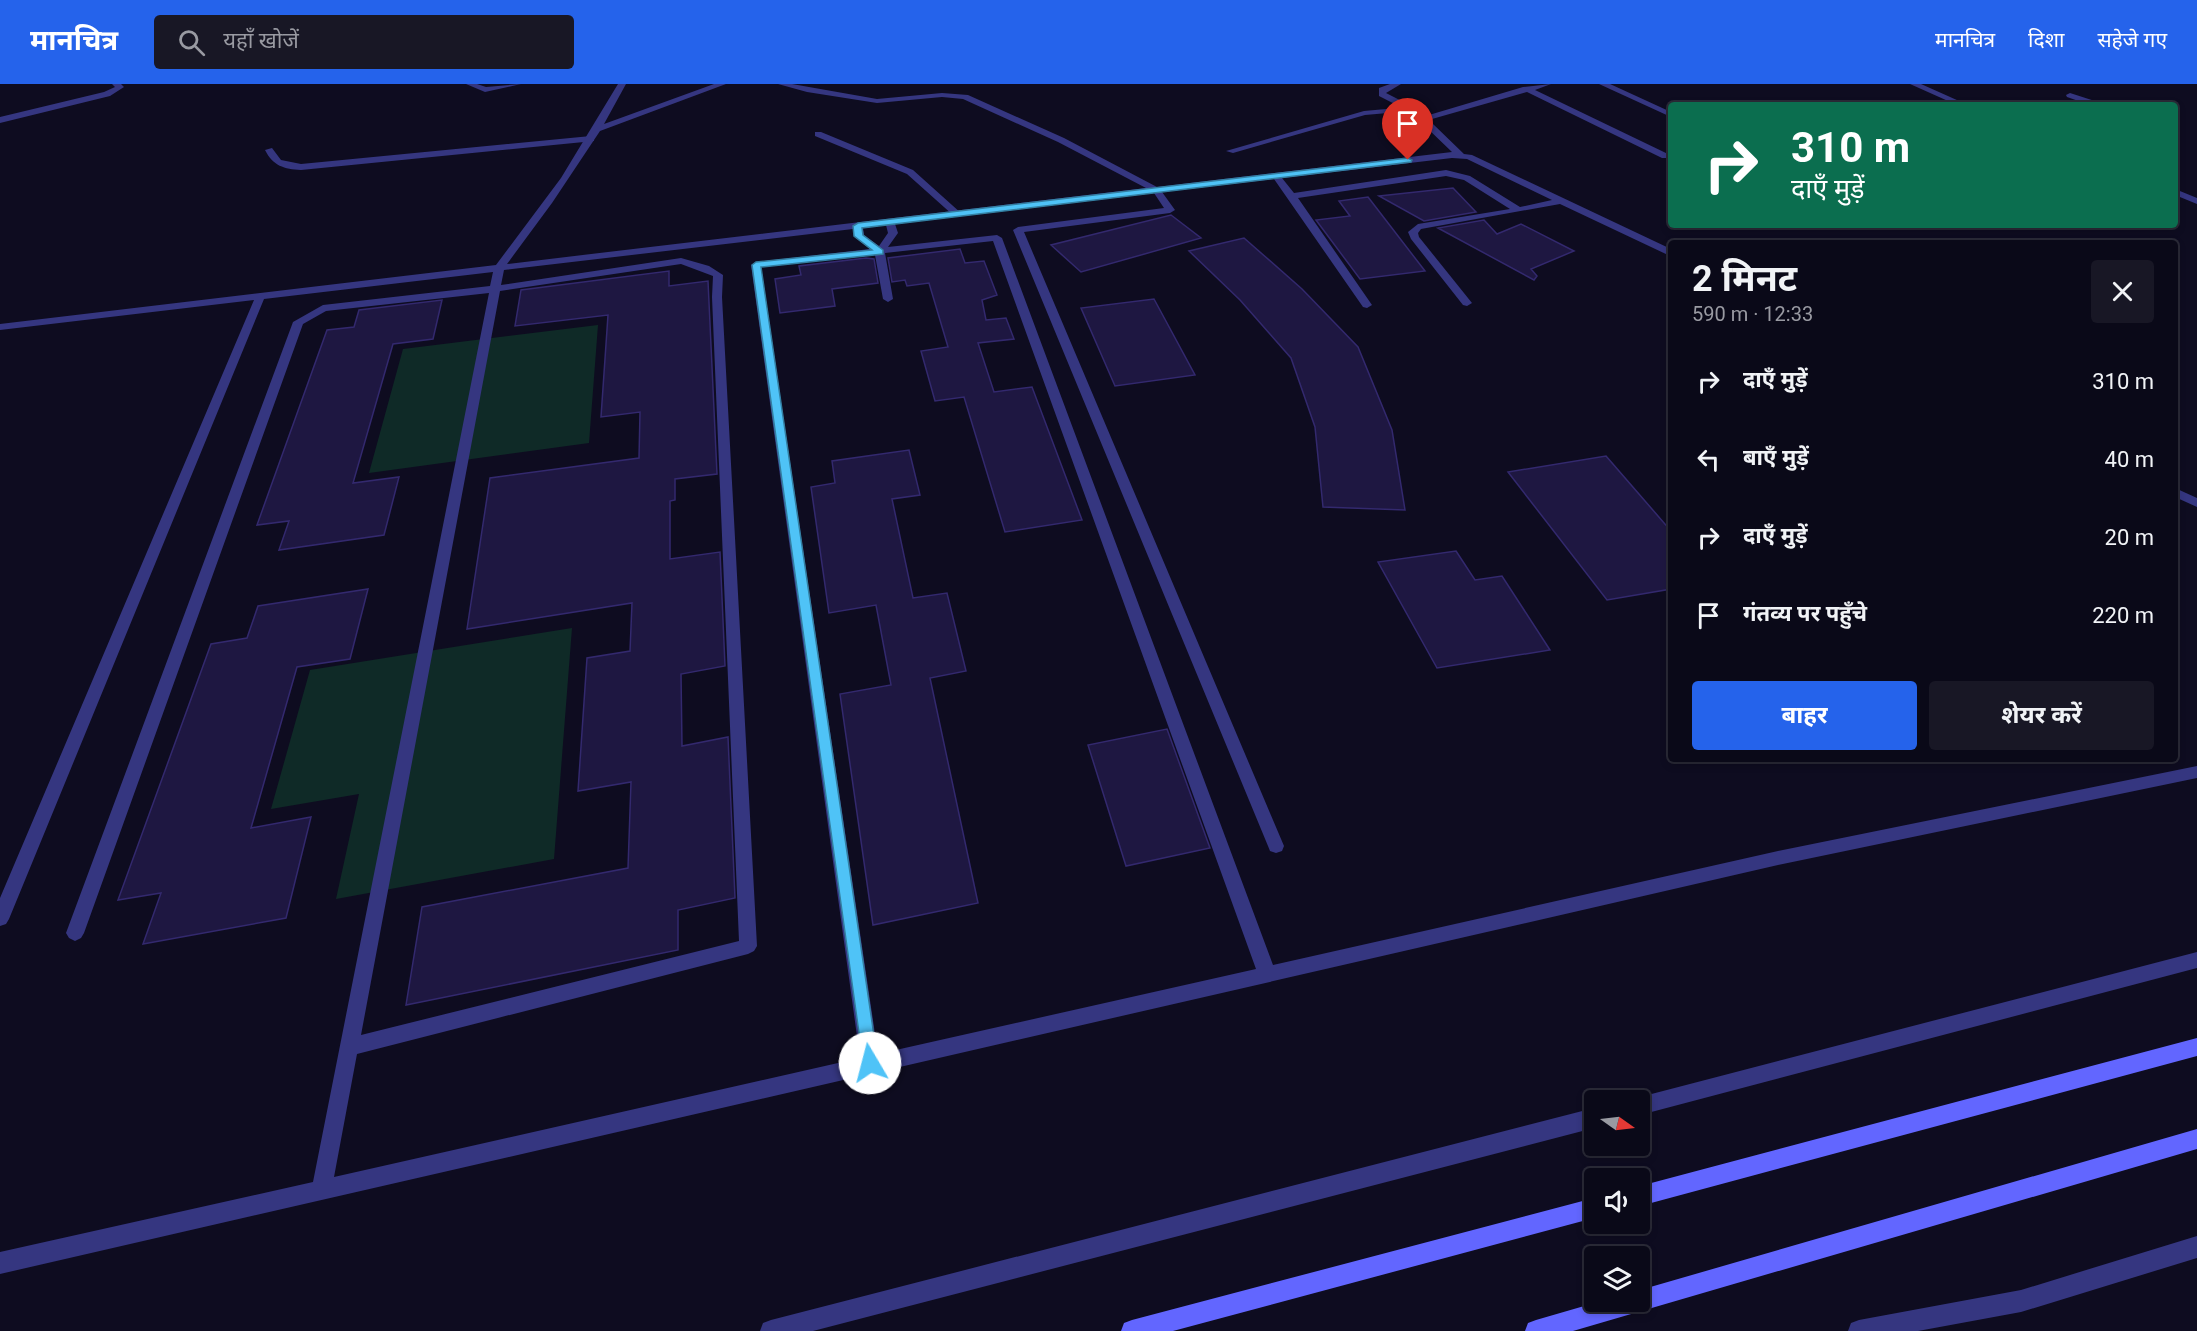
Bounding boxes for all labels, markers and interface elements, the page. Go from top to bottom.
search box [154,15,574,69]
text: मानचित्र [30,24,118,57]
icon: search [175,26,208,59]
text: यहाँ खोजें [223,28,299,53]
text: मानचित्र [1935,28,1995,52]
text: दिशा [2028,28,2064,52]
text: सहेजे गए [2097,28,2167,52]
pin [1382,98,1433,160]
icon: arrive [1391,107,1424,140]
text: 310 m [1791,123,1910,172]
icon: right [1692,126,1770,204]
text: दाएँ मुड़ें [1791,173,1865,205]
text: 2 मिनट [1692,258,1797,300]
button: close [2091,260,2154,323]
text: 590 m · 12:33 [1692,302,1813,326]
icon: right [1692,365,1725,398]
text: दाएँ मुड़ें [1743,367,1808,392]
text: 310 m [2092,369,2154,394]
icon: left [1692,443,1725,476]
text: बाएँ मुड़ें [1743,445,1809,470]
text: 40 m [2105,447,2154,472]
icon: right [1692,521,1725,554]
text: दाएँ मुड़ें [1743,523,1808,548]
text: 20 m [2105,525,2154,550]
icon: arrive [1692,599,1725,632]
text: गंतव्य पर पहुँचे [1743,601,1867,626]
text: 220 m [2092,603,2154,628]
button: बाहर [1692,681,1917,750]
button: शेयर करें [1929,681,2154,750]
position arrow [838,1031,902,1095]
north arrow [1584,1090,1650,1156]
map controls [1584,1090,1650,1312]
button: sound [1584,1168,1650,1234]
button: layers [1584,1246,1650,1312]

